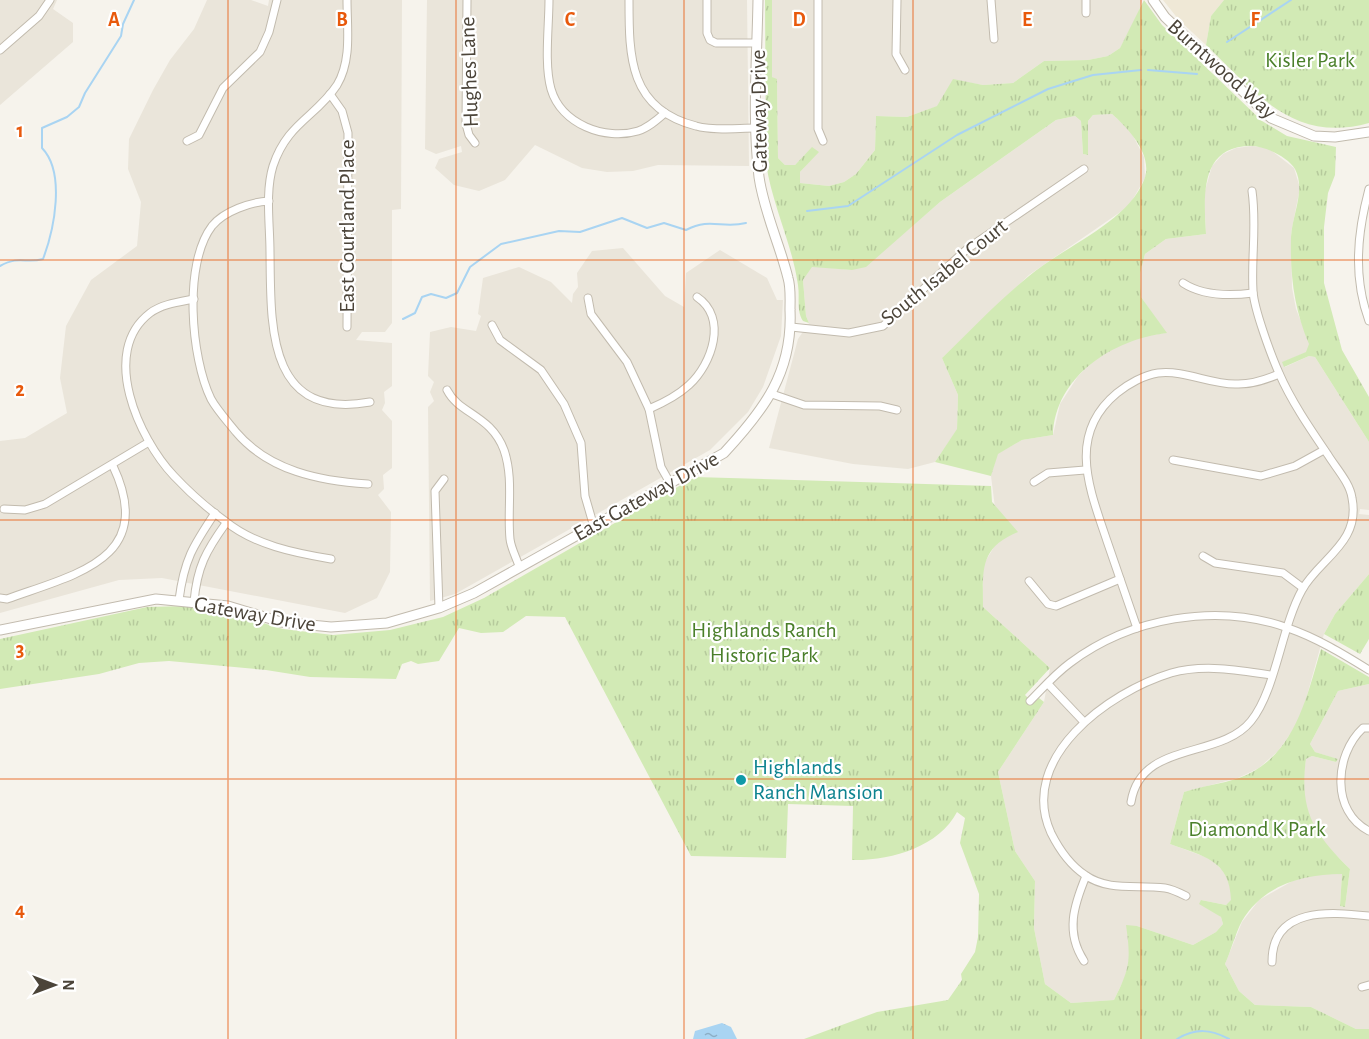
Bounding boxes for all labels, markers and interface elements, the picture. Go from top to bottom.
text: A [108,10,120,30]
text: B [336,10,348,30]
text: C [565,10,576,30]
text: D [792,10,806,30]
text: E [1022,10,1032,30]
text: F [1250,10,1260,30]
street label: Burntwood Way [1164,15,1281,123]
street label: Hughes Lane [456,16,482,128]
street label: Gateway Drive [747,49,771,173]
park label: Kisler Park [1265,49,1355,71]
text: 1 [16,121,24,141]
street label: East Courtland Place [336,139,358,313]
street label: South Isabel Court [877,215,1011,329]
text: 2 [15,380,25,400]
street label: East Gateway Drive [570,447,722,545]
street label: Gateway Drive [192,592,318,636]
park label: Highlands Ranch Historic Park [691,619,837,666]
text: 3 [16,640,24,660]
place label: Highlands Ranch Mansion [753,756,883,803]
marker: Highlands Ranch Mansion [734,773,748,787]
park label: Diamond K Park [1188,818,1326,840]
text: 4 [15,900,25,920]
north arrow [24,955,84,1015]
text: N [60,979,76,991]

